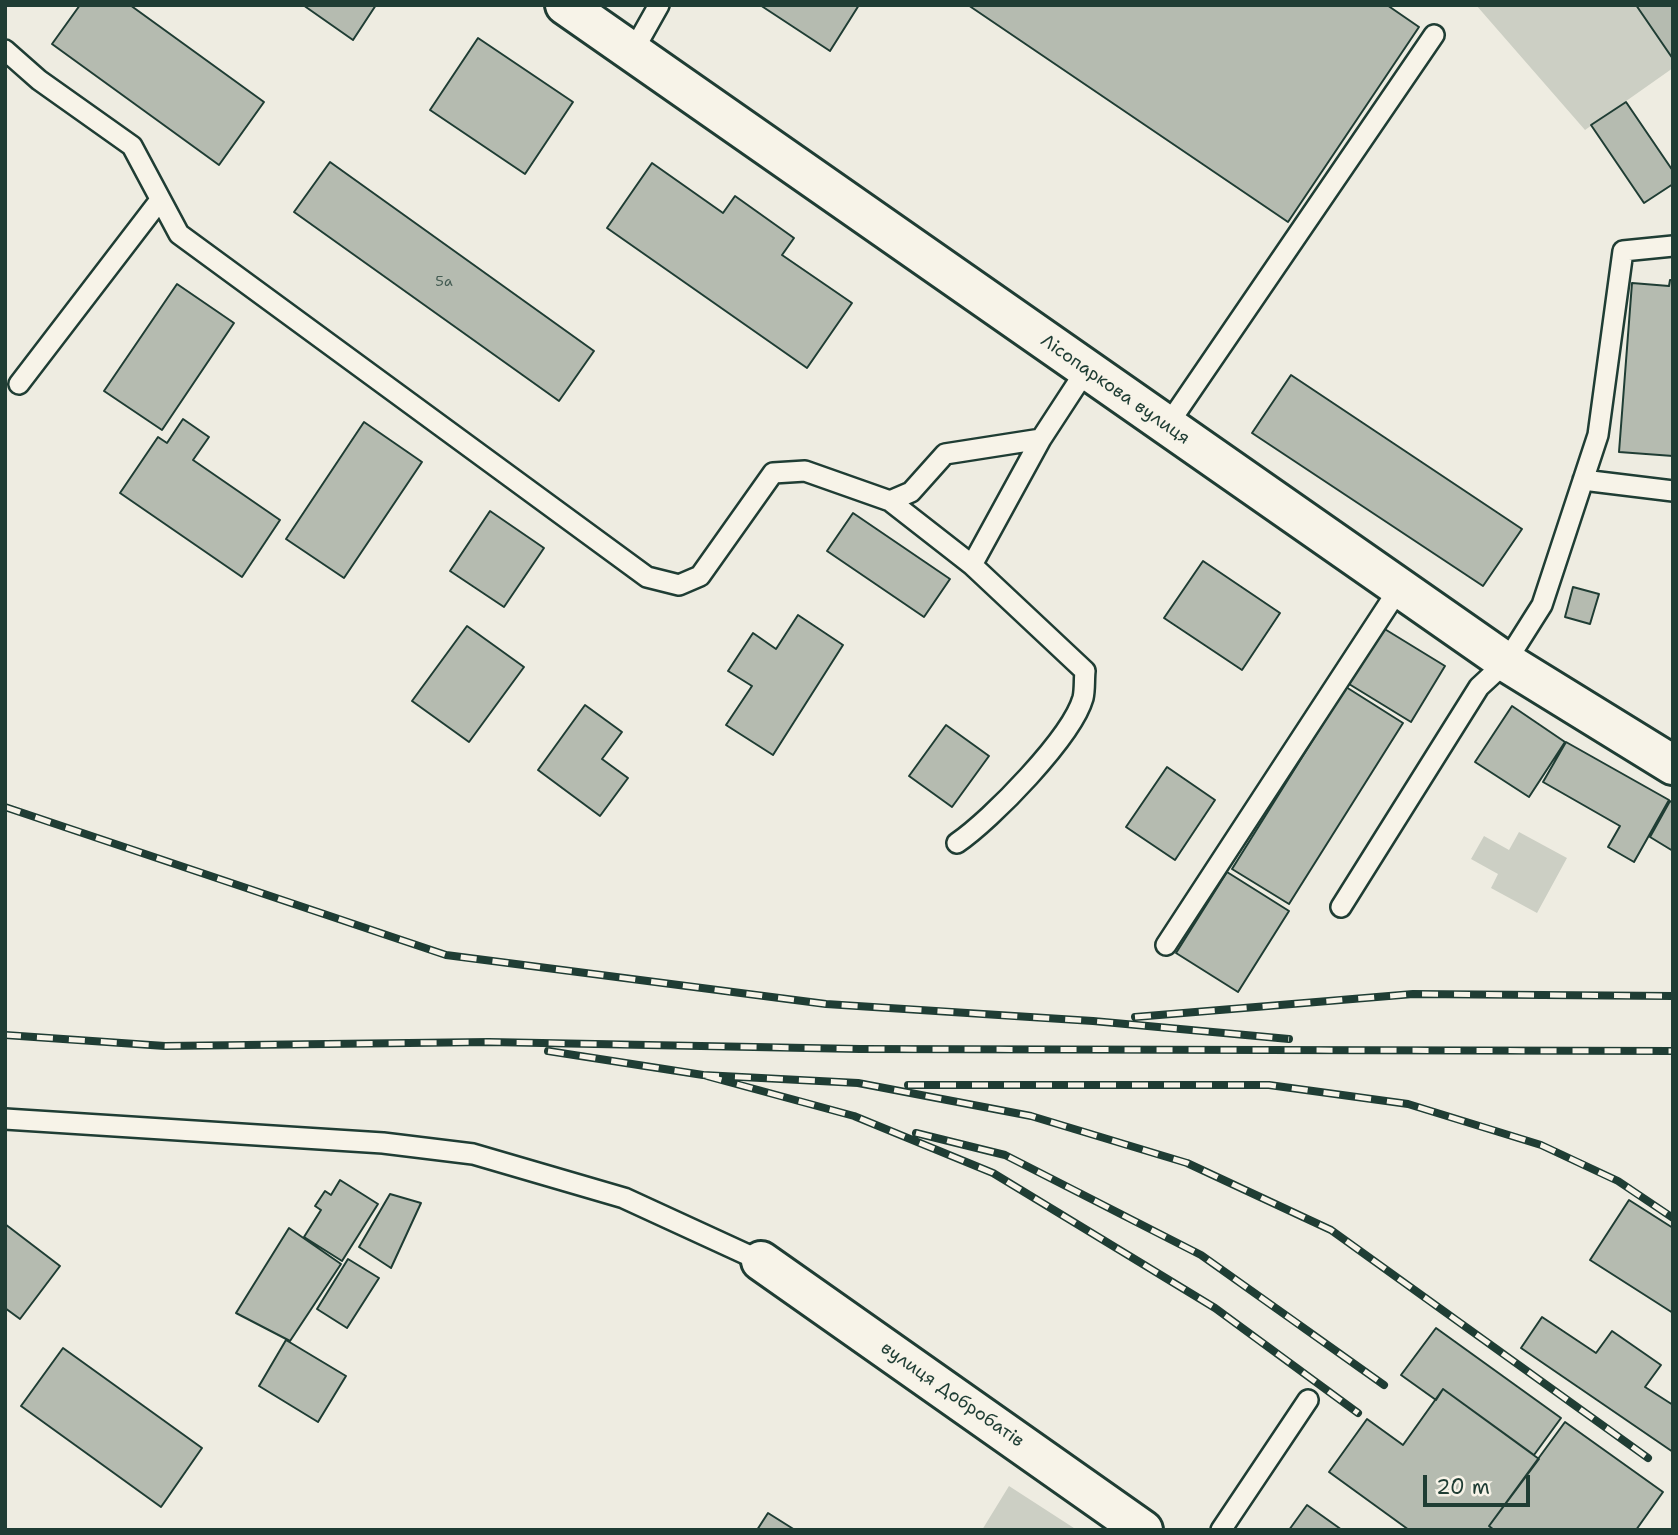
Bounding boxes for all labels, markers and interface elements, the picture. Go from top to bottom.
house number: 5а [435,274,453,290]
street label: Лісопаркова вулиця [1036,330,1194,450]
street label: вулиця Добробатів [876,1338,1028,1452]
scale bar [1426,1462,1533,1506]
text: 20 m [1436,1473,1490,1501]

